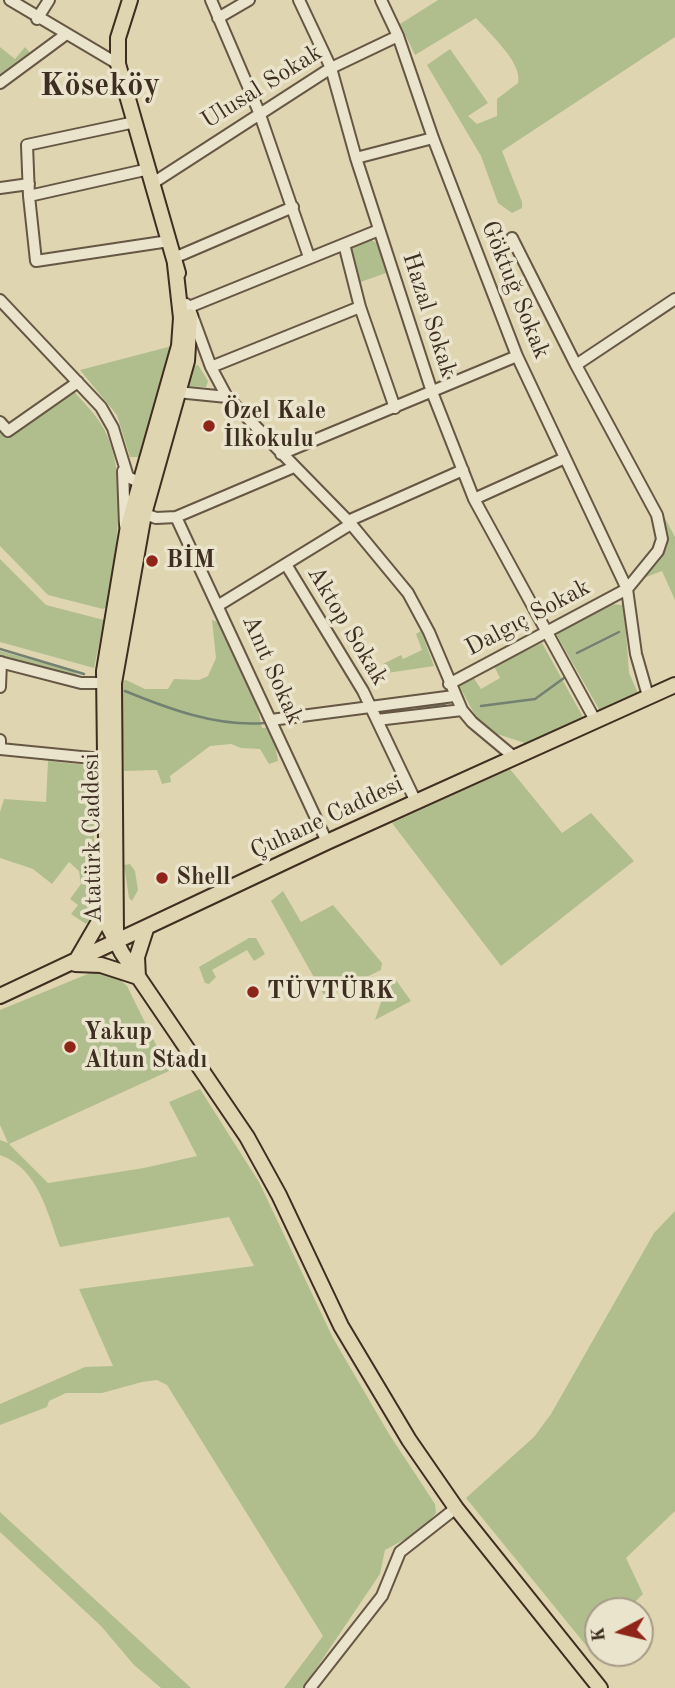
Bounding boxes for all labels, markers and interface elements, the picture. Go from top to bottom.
street label: Ulusal Sokak [196,38,328,136]
district label: Köseköy [40,68,160,106]
street label: Göktuğ Sokak [474,217,556,363]
street label: Hazal Sokak [395,249,463,381]
place label: Özel Kale İlkokulu [223,398,326,454]
marker: Özel Kale İlkokulu [201,418,217,434]
place label: BİM [166,547,215,575]
marker: BİM [144,553,160,569]
street label: Aktop Sokak [300,561,394,691]
street label: Dalgıç Sokak [461,573,595,663]
street label: Anıt Sokak [235,611,309,729]
street label: Atatürk Caddesi [77,753,109,923]
street label: Çuhane Caddesi [246,770,408,866]
place label: Shell [176,864,230,892]
marker: Shell [154,870,170,886]
place label: TÜVTÜRK [267,978,394,1006]
marker: TÜVTÜRK [245,984,261,1000]
place label: Yakup Altun Stadı [84,1019,207,1075]
marker: Yakup Altun Stadı [62,1039,78,1055]
north arrow [584,1597,654,1667]
text: K [589,1626,610,1643]

